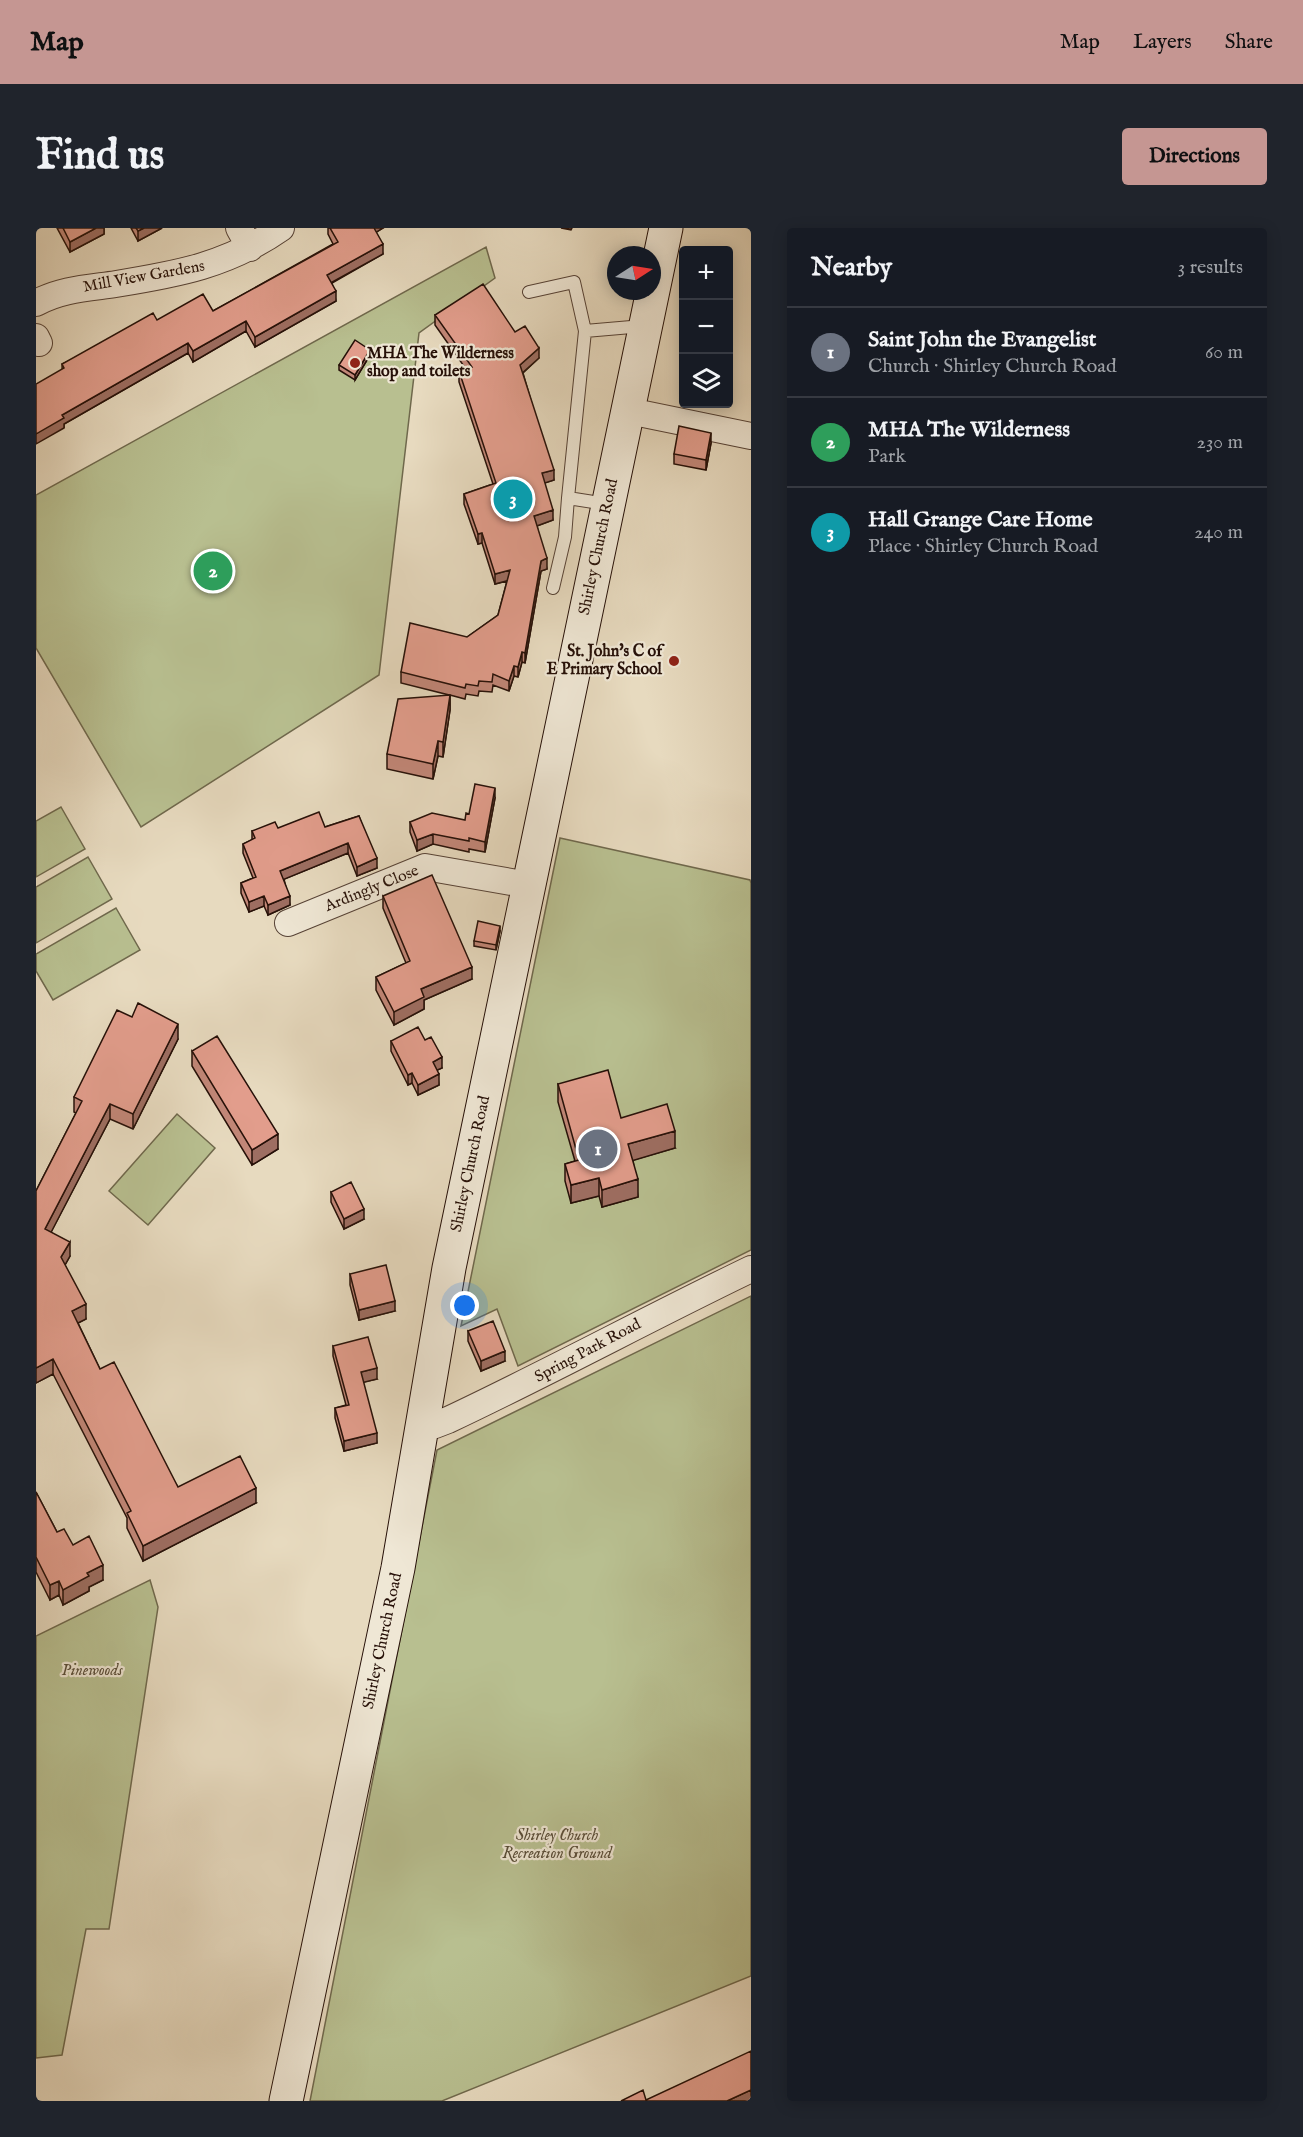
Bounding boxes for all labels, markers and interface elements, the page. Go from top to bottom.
text: Map [30,25,84,60]
text: Map [1060,29,1100,56]
text: Layers [1133,29,1192,56]
text: Share [1225,29,1273,56]
button: Directions [1122,128,1267,185]
text: Find us [36,130,164,183]
north arrow [607,246,661,300]
map controls [679,246,733,408]
button: + [679,246,733,300]
text: Nearby [811,251,892,284]
text: 3 results [1178,255,1243,280]
street label: Mill View Gardens [82,256,207,298]
button: − [679,300,733,354]
text: Saint John the Evangelist [868,326,1096,354]
text: 1 [827,340,834,365]
text: 60 m [1205,340,1243,365]
place label: MHA The Wilderness shop and toilets [367,344,514,382]
button: layers [679,354,733,408]
text: Church · Shirley Church Road [868,354,1117,379]
marker: MHA The Wilderness shop and toilets [348,356,362,370]
text: MHA The Wilderness [868,416,1070,444]
text: 2 [826,430,835,455]
text: 230 m [1197,430,1243,455]
text: Park [868,444,906,469]
pin: 3 [494,476,532,522]
street label: Shirley Church Road [575,477,623,617]
text: Hall Grange Care Home [868,506,1093,534]
text: 3 [827,520,834,545]
text: 240 m [1194,520,1243,545]
text: Place · Shirley Church Road [868,534,1098,559]
pin: 2 [194,548,232,594]
place label: St. John's C of E Primary School [546,642,665,680]
marker: St. John's C of E Primary School [667,654,681,668]
street label: Ardingly Close [321,861,422,917]
street label: Shirley Church Road [447,1094,495,1234]
pin: 1 [578,1126,618,1172]
your location [450,1291,479,1320]
street label: Spring Park Road [531,1314,645,1387]
street label: Shirley Church Road [359,1571,407,1711]
park label: Pinewoods [61,1661,123,1681]
park label: Shirley Church Recreation Ground [502,1826,613,1864]

